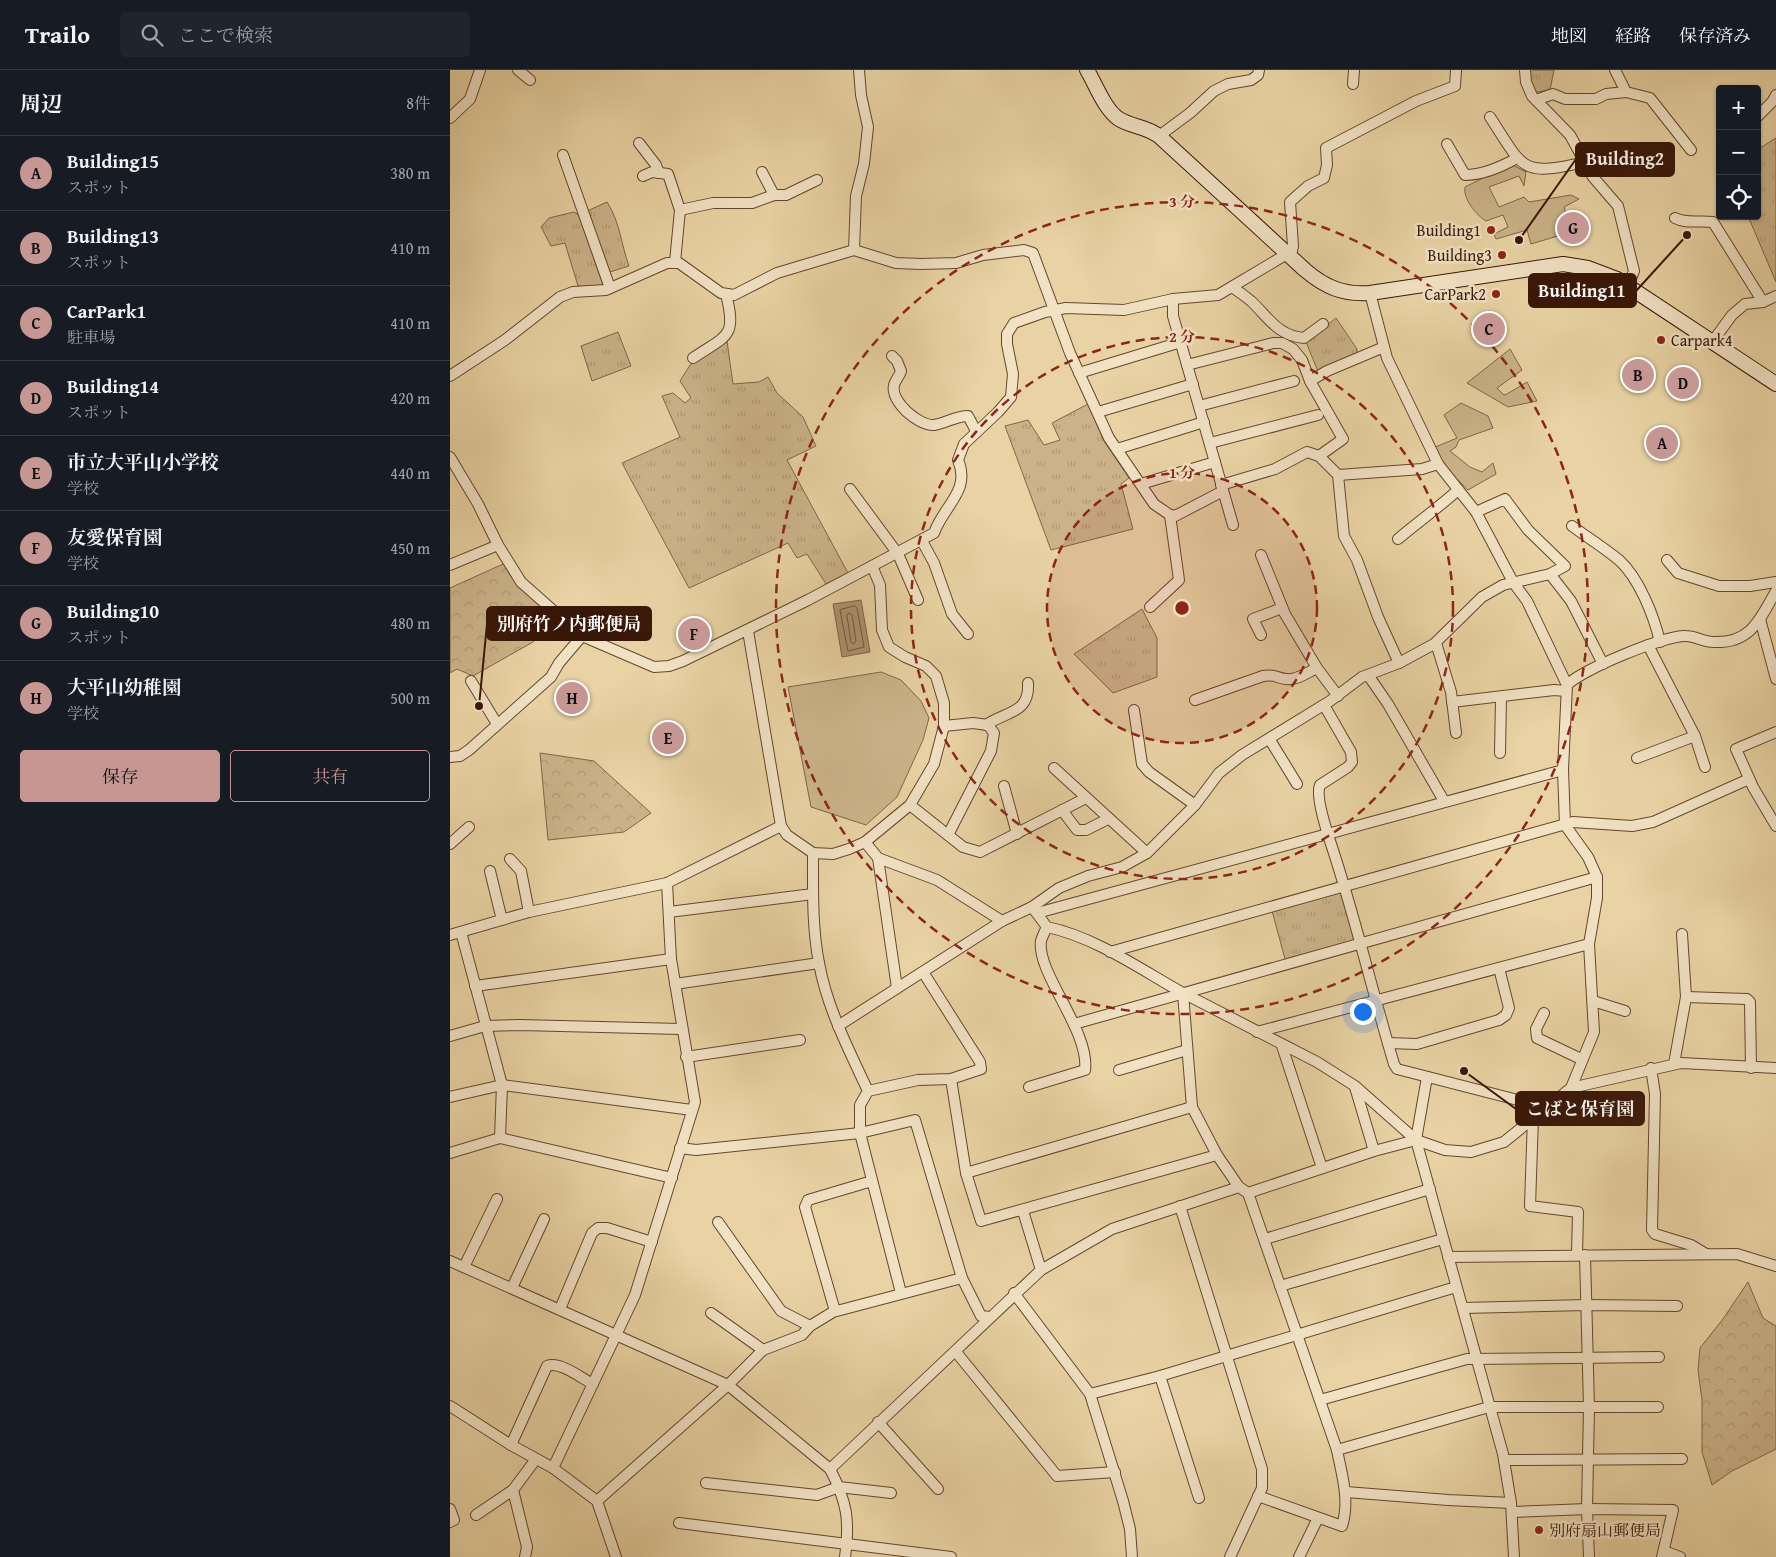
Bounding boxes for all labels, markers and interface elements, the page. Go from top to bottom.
search box [120,12,470,57]
text: Trailo [25,17,90,52]
icon: search [138,21,166,49]
text: ここで検索 [178,21,273,49]
text: 地図 [1551,22,1587,49]
text: 経路 [1615,22,1651,49]
text: 保存済み [1679,22,1751,49]
map controls [1716,85,1761,220]
button: + [1716,85,1761,130]
text: 周辺 [20,88,62,119]
text: 8件 [406,91,430,115]
button: − [1716,130,1761,175]
callout: Building2 [1576,143,1674,176]
text: Building2 [1586,145,1664,172]
text: Building15 [67,147,159,175]
text: A [31,161,41,185]
text: 380 m [390,161,430,185]
text: スポット [67,175,131,199]
button: locate [1716,175,1761,220]
text: 3 分 [1169,191,1195,212]
pin: G [1557,209,1589,247]
place label: Building1 [1417,218,1481,242]
text: Building13 [67,222,159,250]
marker: Building1 [1485,224,1497,236]
text: B [31,236,41,260]
text: 410 m [390,236,430,260]
place label: Building3 [1428,243,1492,267]
marker: Building3 [1496,249,1508,261]
text: スポット [67,250,131,274]
callout: Building11 [1529,274,1636,307]
text: Building11 [1538,277,1626,304]
place label: CarPark2 [1425,282,1486,306]
marker: CarPark2 [1490,288,1502,300]
text: CarPark1 [67,297,146,325]
pin: C [1473,310,1505,348]
text: C [31,311,41,335]
text: 410 m [390,311,430,335]
text: 駐車場 [67,325,115,349]
text: 2 分 [1169,326,1195,347]
place label: Carpark4 [1671,328,1733,352]
marker: Carpark4 [1655,334,1667,346]
pin: B [1622,356,1654,394]
pin: D [1667,364,1699,402]
text: Building14 [67,372,159,400]
text: D [31,386,41,410]
text: 420 m [390,386,430,410]
text: スポット [67,400,131,424]
pin: A [1646,424,1678,462]
text: 市立大平山小学校 [67,448,219,476]
text: E [32,461,40,485]
text: 440 m [390,461,430,485]
text: 1 分 [1169,462,1195,483]
text: 学校 [67,476,99,500]
text: 友愛保育園 [67,523,162,551]
text: F [32,536,40,560]
text: 450 m [390,536,430,560]
text: 学校 [67,551,99,575]
text: Building10 [67,597,159,625]
centre of rings [1173,599,1191,617]
callout: 別府竹ノ内郵便局 [487,607,651,640]
text: 別府竹ノ内郵便局 [497,610,641,637]
text: G [31,611,41,635]
text: 480 m [390,611,430,635]
pin: F [678,615,710,653]
text: スポット [67,625,131,649]
text: 大平山幼稚園 [67,673,181,701]
pin: H [556,679,588,717]
text: H [30,686,42,710]
text: 500 m [390,686,430,710]
text: 学校 [67,701,99,725]
pin: E [652,719,684,757]
button: 保存 [20,750,220,802]
button: 共有 [230,750,430,802]
your location [1350,999,1376,1025]
callout: こばと保育園 [1516,1092,1644,1125]
text: こばと保育園 [1526,1095,1634,1122]
place label: 別府扇山郵便局 [1549,1518,1661,1542]
marker: 別府扇山郵便局 [1533,1524,1545,1536]

